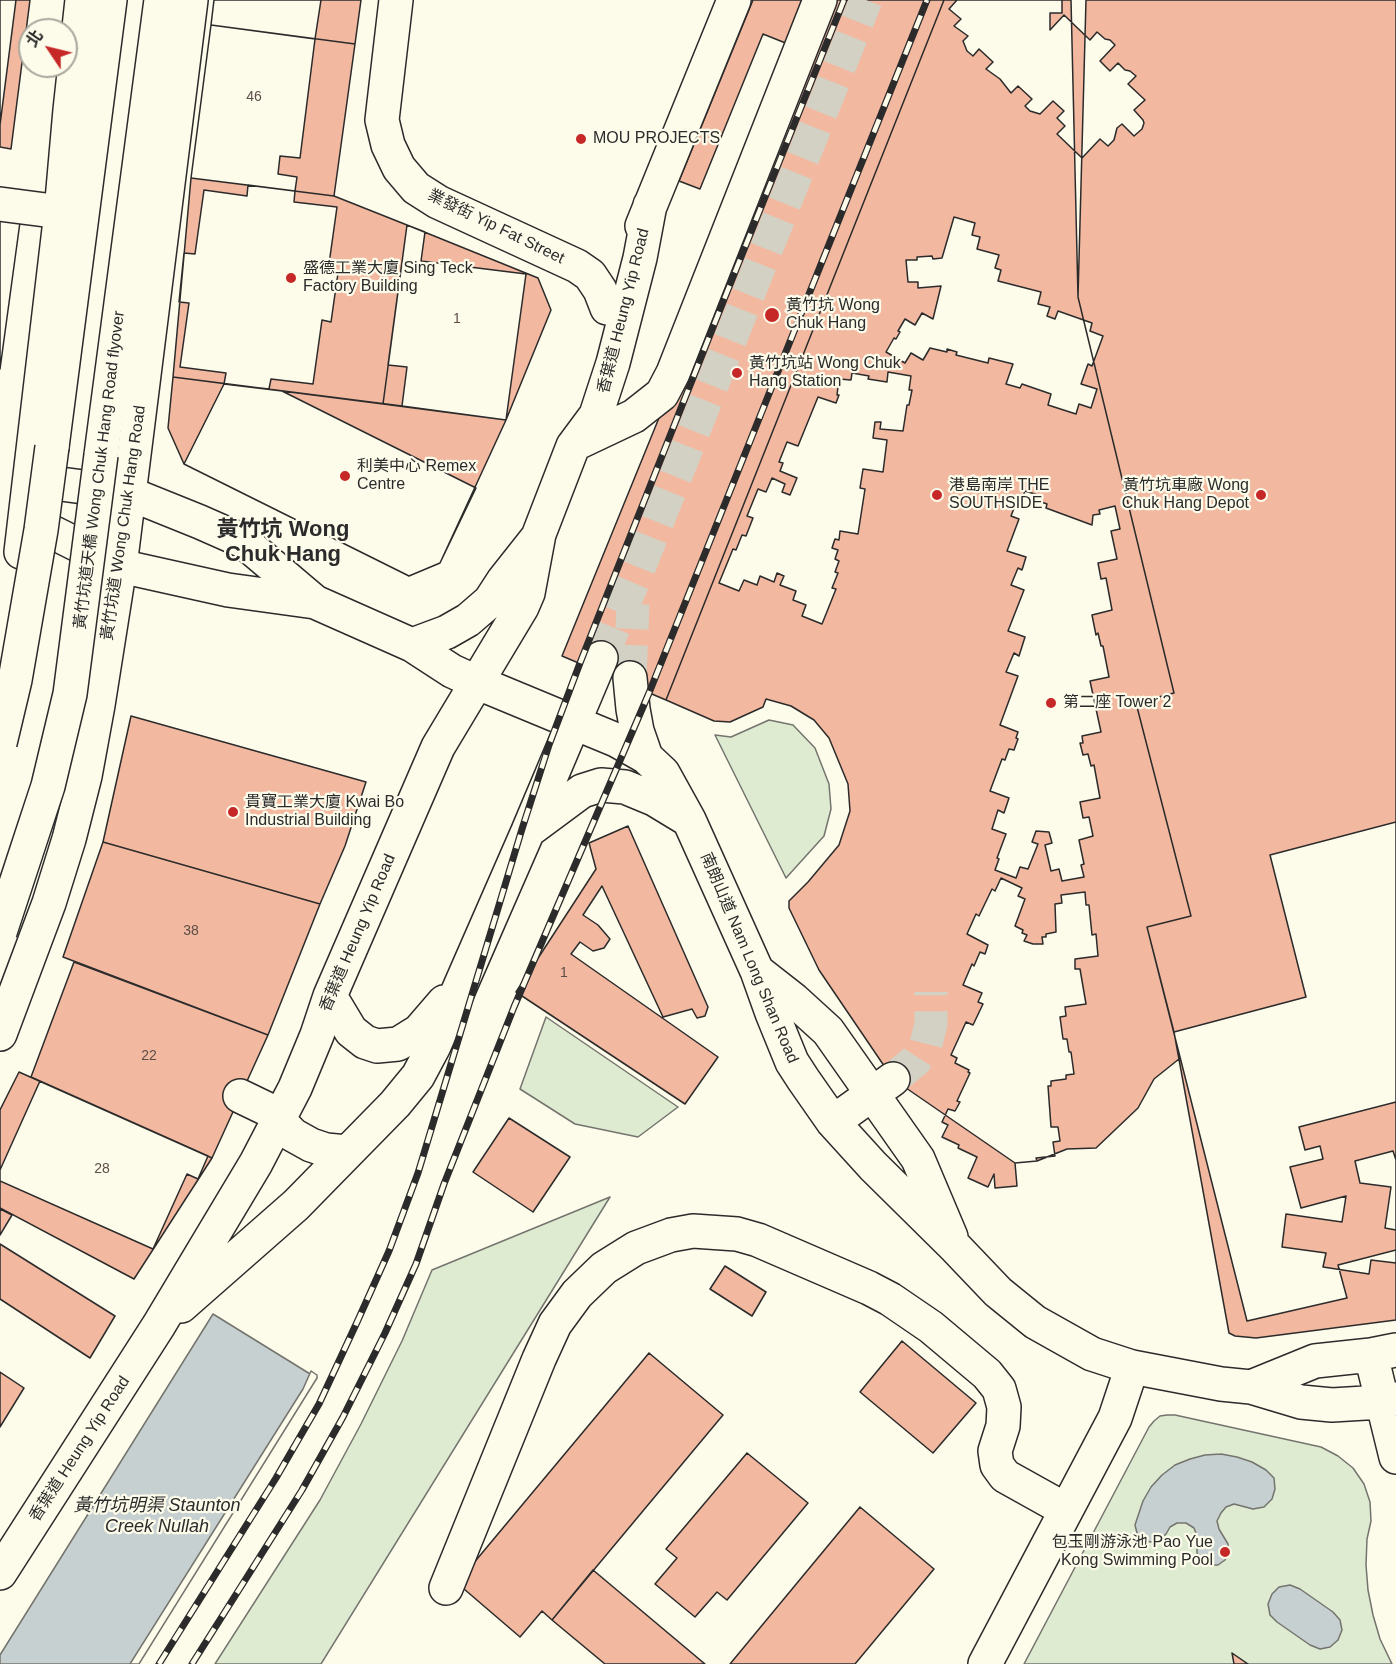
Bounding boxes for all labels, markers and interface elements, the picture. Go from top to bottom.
north arrow [18,18,78,78]
text: 北 [23,27,46,50]
house number: 46 [246,89,262,105]
place label: MOU PROJECTS [593,129,720,149]
marker: MOU PROJECTS [574,132,588,146]
street label: 業發街 Yip Fat Street [425,186,567,268]
street label: 香葉道 Heung Yip Road [594,227,654,395]
place label: 盛德工業大廈 Sing Teck Factory Building [303,259,473,297]
marker: 盛德工業大廈 Sing Teck Factory Building [284,271,298,285]
place label: 黃竹坑 Wong Chuk Hang [786,296,880,334]
marker: 黃竹坑 Wong Chuk Hang [763,306,781,324]
street label: 黃竹坑道天橋 Wong Chuk Hang Road flyover [71,310,129,630]
house number: 1 [453,311,461,327]
place label: 黃竹坑站 Wong Chuk Hang Station [749,354,901,392]
marker: 黃竹坑站 Wong Chuk Hang Station [730,366,744,380]
street label: 黃竹坑道 Wong Chuk Hang Road [98,404,150,642]
place label: 利美中心 Remex Centre [357,457,476,495]
marker: 利美中心 Remex Centre [338,469,352,483]
place label: 港島南岸 THE SOUTHSIDE [949,476,1049,514]
place label: 黃竹坑車廠 Wong Chuk Hang Depot [1122,476,1249,514]
marker: 港島南岸 THE SOUTHSIDE [930,488,944,502]
marker: 黃竹坑車廠 Wong Chuk Hang Depot [1254,488,1268,502]
district label: 黃竹坑 Wong Chuk Hang [217,517,349,568]
place label: 第二座 Tower 2 [1063,693,1171,713]
marker: 第二座 Tower 2 [1044,696,1058,710]
place label: 貴寶工業大廈 Kwai Bo Industrial Building [245,793,404,831]
marker: 貴寶工業大廈 Kwai Bo Industrial Building [226,805,240,819]
street label: 南朗山道 Nam Long Shan Road [696,850,802,1066]
street label: 香葉道 Heung Yip Road [316,851,400,1015]
house number: 38 [183,923,199,939]
house number: 1 [560,965,568,981]
house number: 22 [141,1048,157,1064]
house number: 28 [94,1161,110,1177]
street label: 香葉道 Heung Yip Road [26,1373,134,1525]
water label: 黃竹坑明渠 Staunton Creek Nullah [73,1495,241,1538]
place label: 包玉剛游泳池 Pao Yue Kong Swimming Pool [1052,1533,1213,1571]
marker: 包玉剛游泳池 Pao Yue Kong Swimming Pool [1218,1545,1232,1559]

